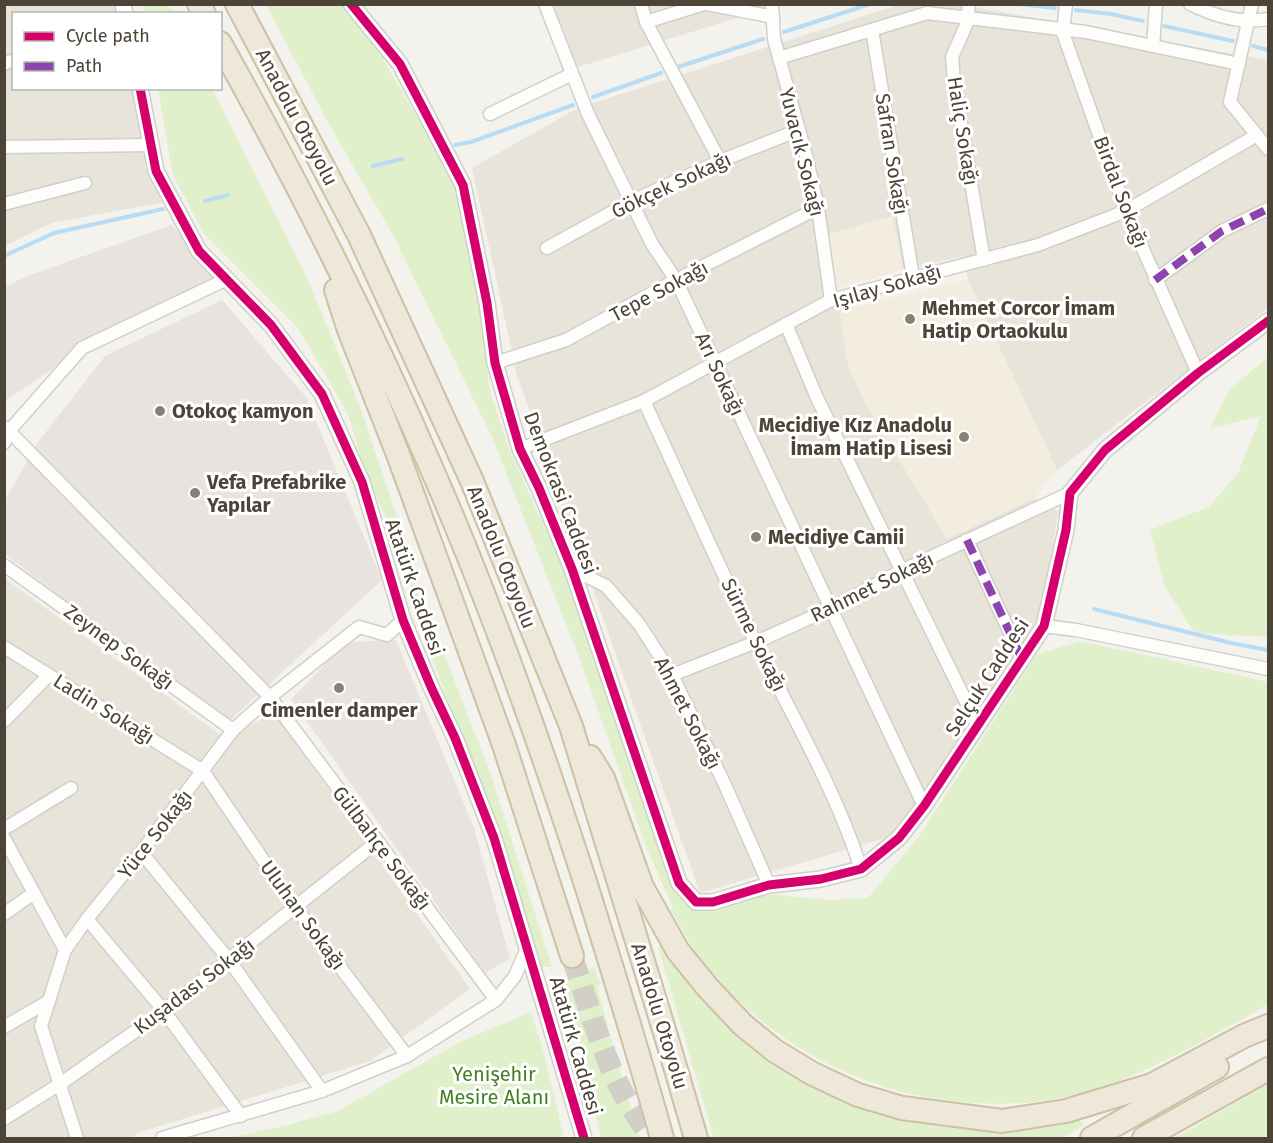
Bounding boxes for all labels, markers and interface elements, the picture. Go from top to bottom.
legend [12,12,222,90]
text: Cycle path [66,25,150,47]
street label: Anadolu Otoyolu [251,44,343,190]
text: Path [66,55,102,77]
street label: Haliç Sokağı [942,75,983,187]
street label: Yuvacık Sokağı [774,85,830,219]
street label: Safran Sokağı [871,92,913,216]
street label: Birdal Sokağı [1089,133,1153,251]
street label: Gökçek Sokağı [607,147,735,224]
street label: Tepe Sokağı [606,255,712,327]
street label: Işılay Sokağı [830,259,944,314]
place label: Mehmet Corcor İmam Hatip Ortaokulu [922,296,1115,343]
marker: Mehmet Corcor İmam Hatip Ortaokulu [903,312,917,326]
street label: Arı Sokağı [690,328,750,420]
place label: Otokoç kamyon [172,399,314,423]
marker: Otokoç kamyon [153,404,167,418]
street label: Demokrasi Caddesi [519,408,603,578]
place label: Mecidiye Kız Anadolu İmam Hatip Lisesi [759,413,952,460]
marker: Mecidiye Kız Anadolu İmam Hatip Lisesi [957,430,971,444]
place label: Vefa Prefabrike Yapılar [206,470,346,517]
street label: Anadolu Otoyolu [462,482,542,632]
marker: Vefa Prefabrike Yapılar [188,486,202,500]
street label: Atatürk Caddesi [380,515,450,659]
place label: Mecidiye Camii [768,525,904,549]
marker: Mecidiye Camii [749,530,763,544]
street label: Rahmet Sokağı [806,547,938,627]
street label: Sürme Sokağı [716,575,792,695]
street label: Zeynep Sokağı [59,599,179,695]
street label: Selçuk Caddesi [940,614,1035,741]
street label: Ahmet Sokağı [649,653,727,773]
street label: Ladin Sokağı [49,668,159,750]
marker: Cimenler damper [332,681,346,695]
place label: Cimenler damper [260,698,419,722]
street label: Gülbahçe Sokağı [327,781,436,915]
street label: Yüce Sokağı [113,785,197,883]
street label: Uluhan Sokağı [255,856,351,974]
street label: Kuşadası Sokağı [129,933,260,1040]
street label: Anadolu Otoyolu [626,940,694,1092]
street label: Atatürk Caddesi [545,974,607,1118]
park label: Yenişehir Mesire Alanı [439,1062,549,1109]

